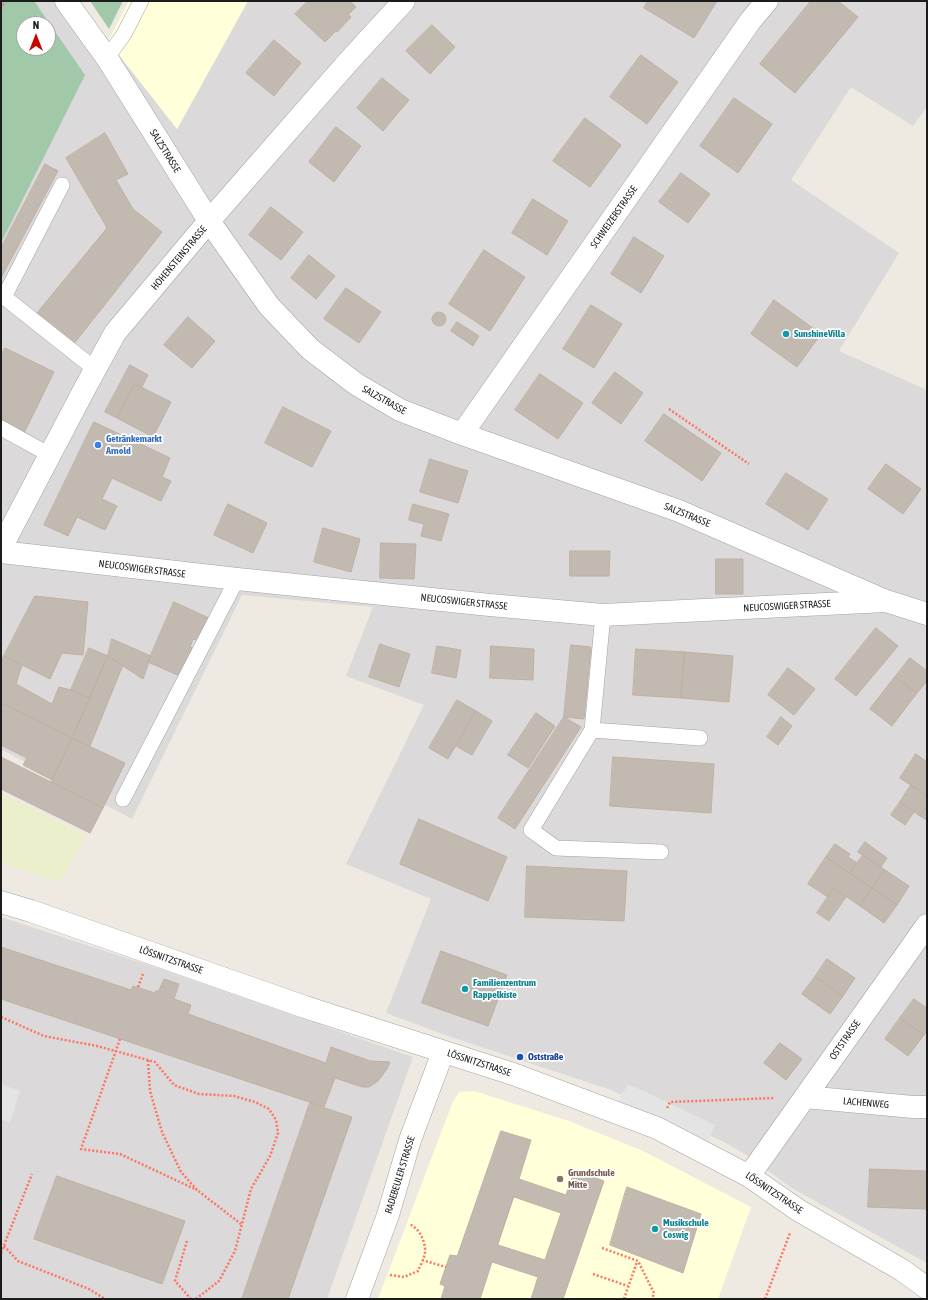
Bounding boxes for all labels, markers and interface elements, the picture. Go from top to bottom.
north arrow [16,16,56,56]
text: N [33,19,39,31]
street label: SALZSTRASSE [147,127,183,175]
street label: SCHWEIZERSTRASSE [588,183,640,251]
street label: HOHENSTEINSTRASSE [149,223,209,293]
place label: SunshineVilla [794,328,845,340]
marker: SunshineVilla [781,329,791,339]
street label: SALZSTRASSE [360,383,408,417]
place label: Getränkemarkt Arnold [106,433,162,456]
marker: Getränkemarkt Arnold [93,440,103,450]
street label: SALZSTRASSE [662,500,712,530]
street label: NEUCOSWIGER STRASSE [98,558,186,580]
street label: NEUCOSWIGER STRASSE [420,591,508,613]
street label: NEUCOSWIGER STRASSE [743,598,831,614]
street label: LÖSSNITZSTRASSE [138,944,204,976]
place label: Familienzentrum Rappelkiste [473,977,536,1000]
marker: Familienzentrum Rappelkiste [460,984,470,994]
street label: OSTSTRASSE [827,1018,863,1062]
street label: LÖSSNITZSTRASSE [446,1047,512,1079]
place label: Oststraße [528,1051,563,1063]
marker: Oststraße [515,1052,525,1062]
street label: LACHENWEG [843,1095,889,1111]
street label: RADEBEULER STRASSE [383,1135,417,1215]
place label: Grundschule Mitte [568,1167,615,1190]
street label: LÖSSNITZSTRASSE [743,1169,805,1217]
marker: Grundschule Mitte [555,1174,565,1184]
place label: Musikschule Coswig [663,1217,709,1240]
marker: Musikschule Coswig [650,1224,660,1234]

